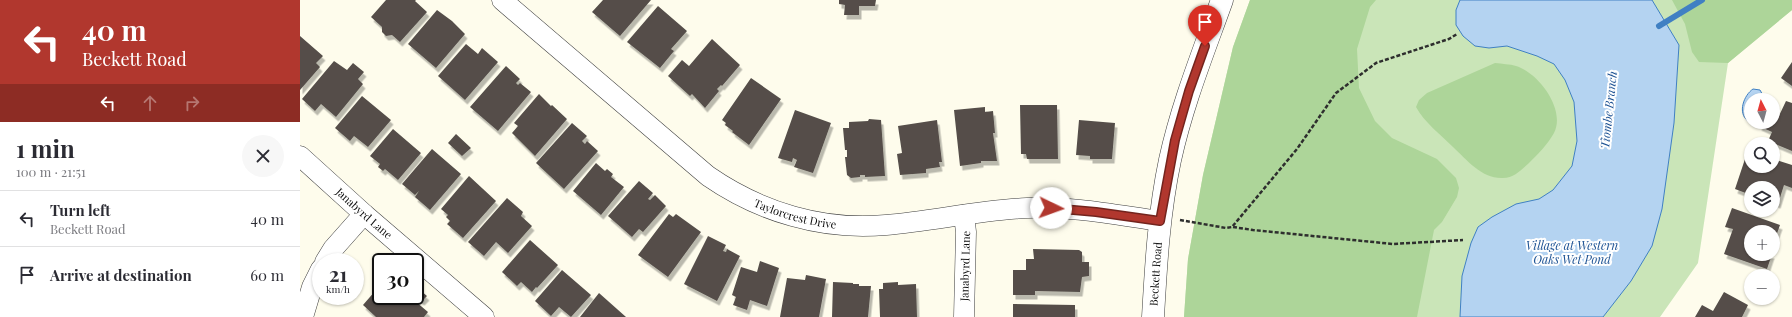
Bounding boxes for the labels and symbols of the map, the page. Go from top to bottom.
pin [1188,5,1222,46]
water label: Tiombe Branch [1596,70,1620,150]
north arrow [1744,93,1780,129]
street label: Janabyrd Lane [332,183,396,242]
position arrow [1030,187,1072,229]
street label: Taylorcrest Drive [752,195,838,232]
street label: Janabyrd Lane [956,230,973,302]
water label: Village at Western Oaks Wet Pond [1526,237,1618,267]
street label: Beckett Road [1146,241,1165,306]
speed limit sign: 30 [372,253,424,305]

